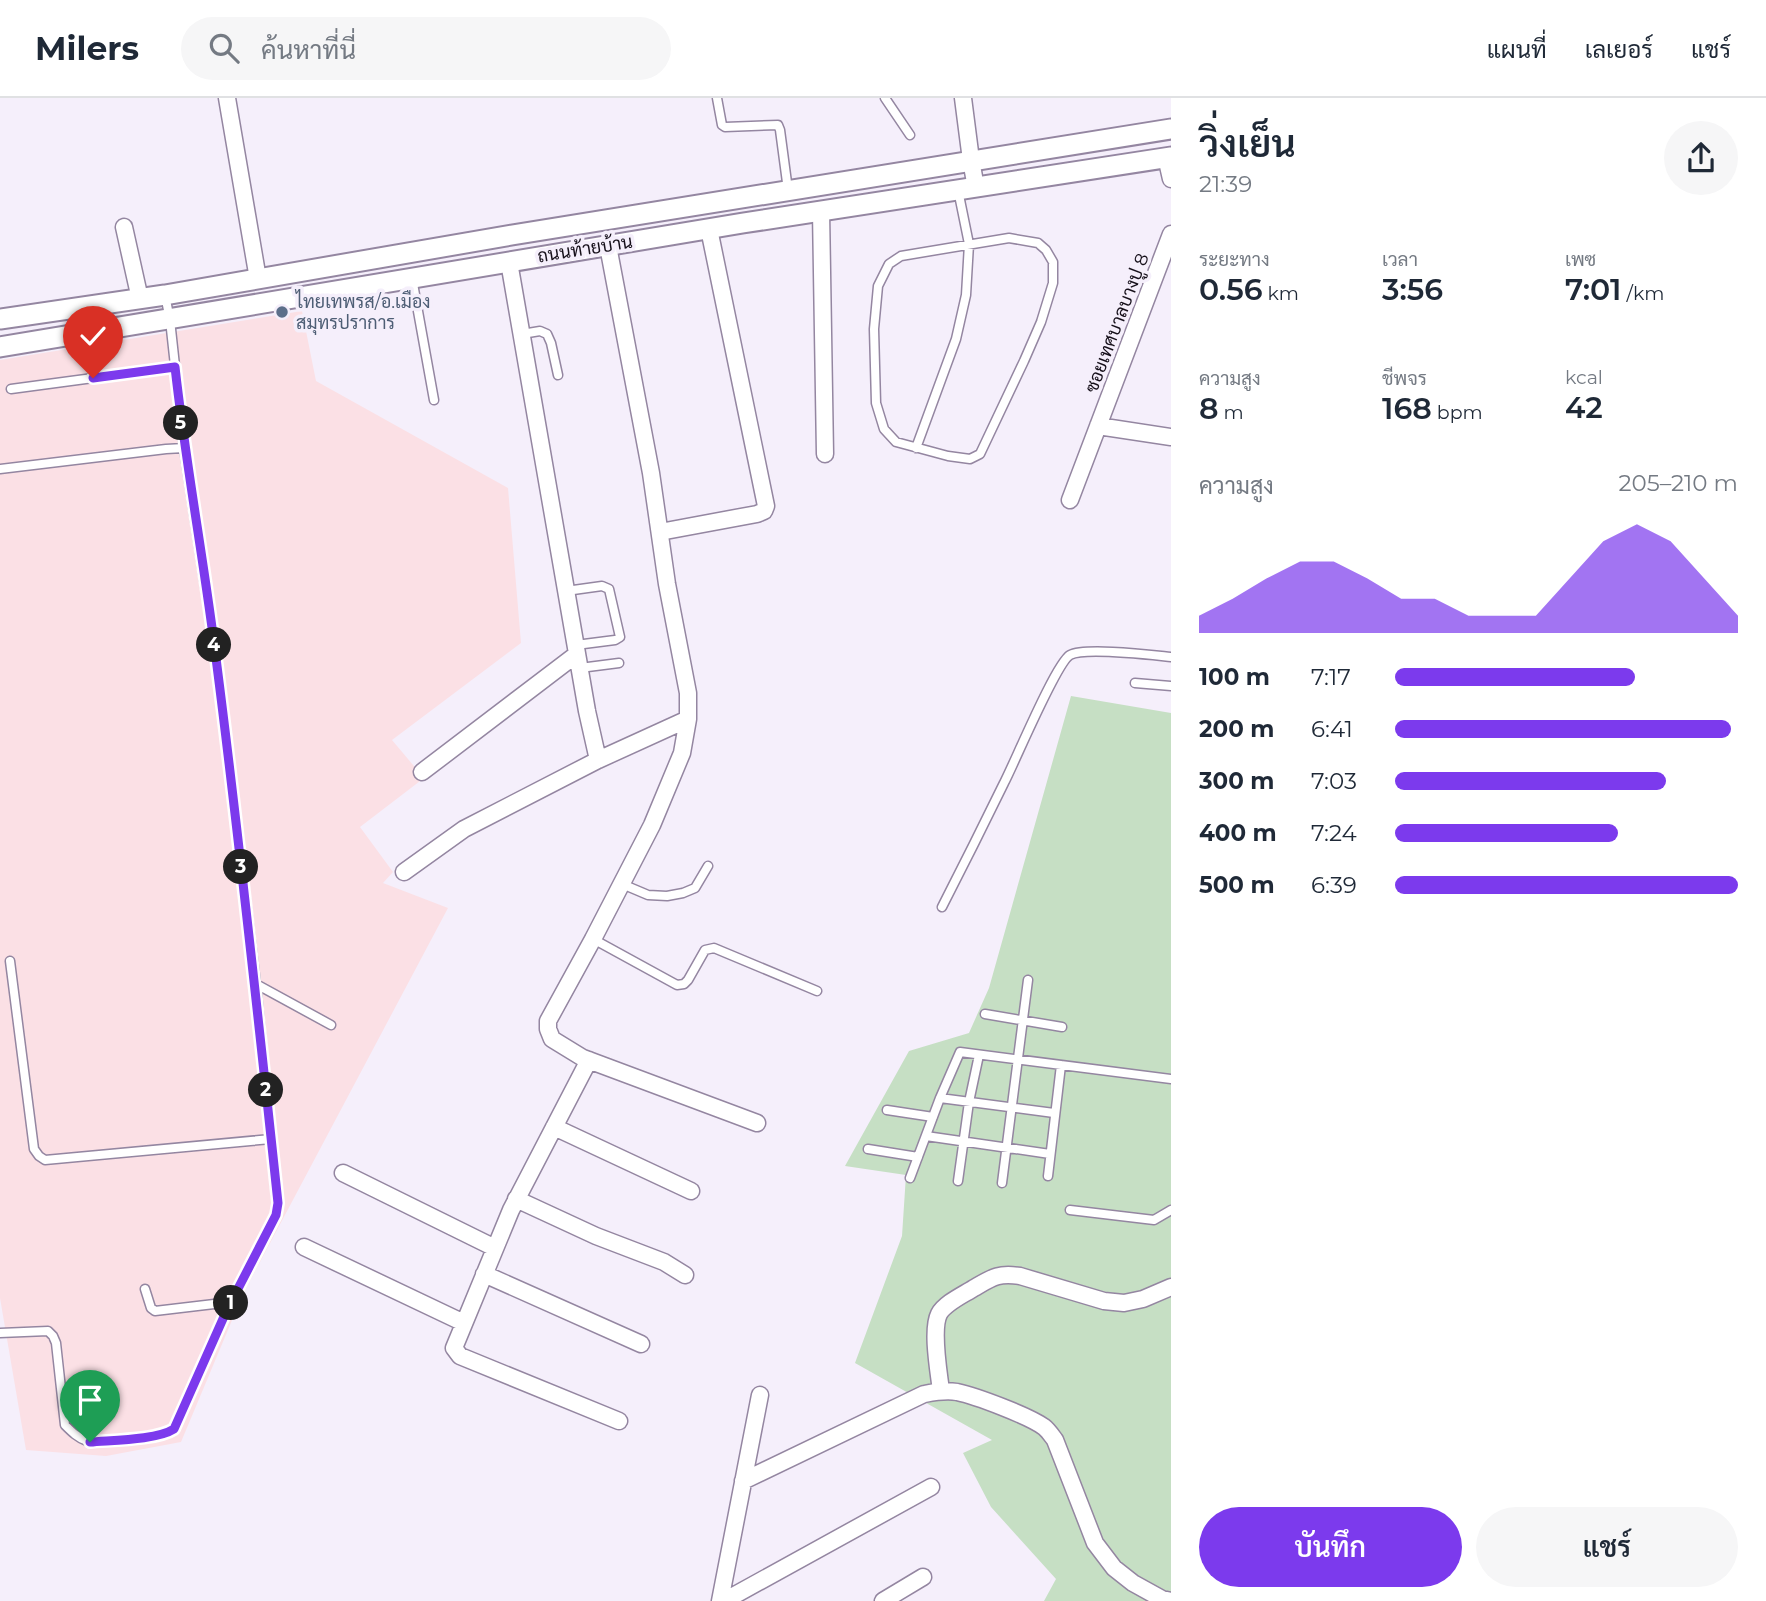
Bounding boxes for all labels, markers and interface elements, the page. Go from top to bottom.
search box [181,17,671,80]
text: Milers [35,28,139,68]
icon: search [205,29,243,67]
text: ค้นหาที่นี่ [261,34,356,66]
text: แผนที่ [1487,35,1547,64]
text: เลเยอร์ [1585,35,1653,64]
text: แชร์ [1691,35,1731,64]
text: วิ่งเย็น [1199,120,1296,167]
button: share [1664,121,1738,195]
text: 21:39 [1199,170,1252,198]
street label: ถนนท้ายบ้าน [536,230,634,267]
text: ระยะทาง [1199,248,1270,271]
text: เวลา [1382,248,1418,271]
text: เพซ [1565,248,1596,271]
street label: ซอยเทศบาลบางปู 8 [1080,250,1156,397]
text: 0.56 [1199,271,1262,308]
text: 3:56 [1382,271,1443,308]
text: 7:01 [1565,271,1622,308]
text: km [1262,282,1299,305]
text: /km [1622,282,1664,305]
place label: ไทยเทพรส/อ.เมือง สมุทรปราการ [294,289,430,335]
marker: ไทยเทพรส/อ.เมือง สมุทรปราการ [274,304,290,320]
pin [63,306,123,378]
icon: check [74,317,112,355]
text: kcal [1565,366,1603,389]
text: ความสูง [1199,367,1261,390]
text: ชีพจร [1382,367,1427,390]
text: 42 [1565,389,1603,426]
text: 8 [1199,390,1219,427]
text: 168 [1382,390,1432,427]
text: m [1219,401,1244,424]
text: bpm [1432,401,1483,424]
pin: 5 [164,406,198,440]
text: 5 [175,411,186,434]
text: 205–210 m [1619,469,1738,497]
text: ความสูง [1199,472,1274,500]
pin: 4 [196,628,232,662]
text: 4 [207,633,220,656]
text: 100 m [1199,663,1270,691]
text: 7:17 [1311,663,1351,691]
text: 200 m [1199,715,1274,743]
text: 6:41 [1311,715,1353,743]
text: 300 m [1199,767,1275,795]
text: 7:03 [1311,767,1357,795]
text: 400 m [1199,819,1277,847]
text: 7:24 [1311,819,1357,847]
pin: 3 [224,850,258,884]
text: 3 [235,855,246,878]
text: 500 m [1199,871,1275,899]
text: 6:39 [1311,871,1357,899]
pin: 2 [248,1072,284,1108]
text: 2 [260,1078,271,1101]
pin: 1 [214,1286,248,1320]
text: 1 [227,1291,234,1314]
pin [60,1370,120,1442]
icon: arrive [71,1381,109,1419]
button: บันทึก [1199,1507,1462,1587]
button: แชร์ [1476,1507,1738,1587]

